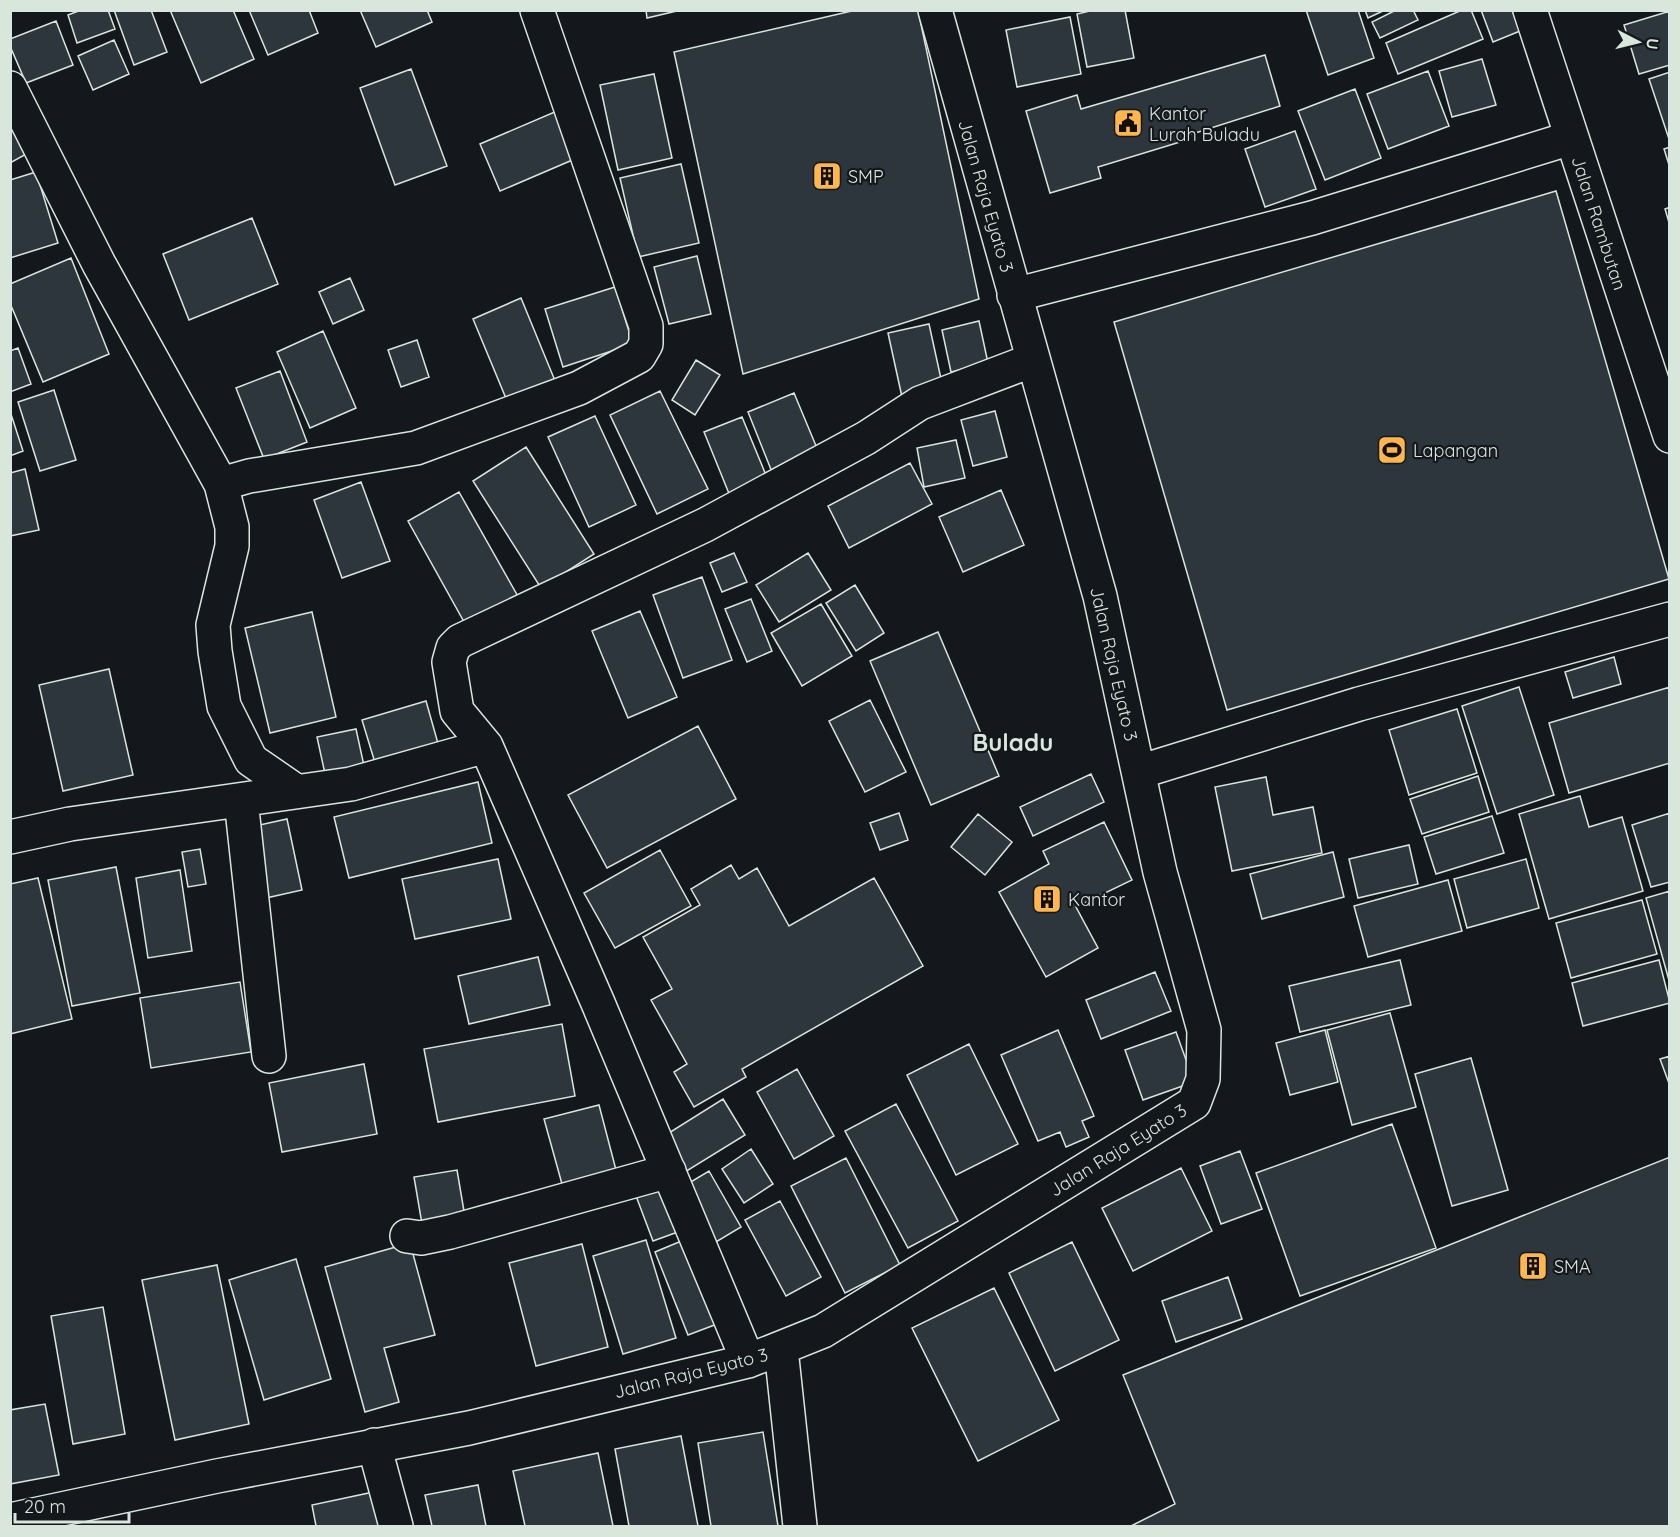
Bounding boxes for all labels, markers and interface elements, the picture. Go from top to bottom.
north arrow [1608,12,1668,72]
text: U [1642,37,1664,51]
place label: Kantor Lurah Buladu [1149,102,1260,146]
public building icon: Kantor Lurah Buladu [1112,107,1144,139]
street label: Jalan Raja Eyato 3 [953,117,1019,275]
street label: Jalan Rambutan [1566,153,1632,293]
building icon: SMP [811,160,843,192]
place label: SMP [848,165,884,188]
sports icon: Lapangan [1376,434,1408,466]
place label: Lapangan [1413,439,1498,462]
street label: Jalan Raja Eyato 3 [1085,585,1143,743]
district label: Buladu [973,727,1053,757]
building icon: Kantor [1031,883,1063,915]
place label: Kantor [1068,888,1125,911]
street label: Jalan Raja Eyato 3 [1045,1098,1191,1202]
building icon: SMA [1517,1250,1549,1282]
place label: SMA [1554,1255,1591,1278]
street label: Jalan Raja Eyato 3 [612,1343,770,1403]
scale bar [15,1486,129,1524]
text: 20 m [24,1495,66,1518]

